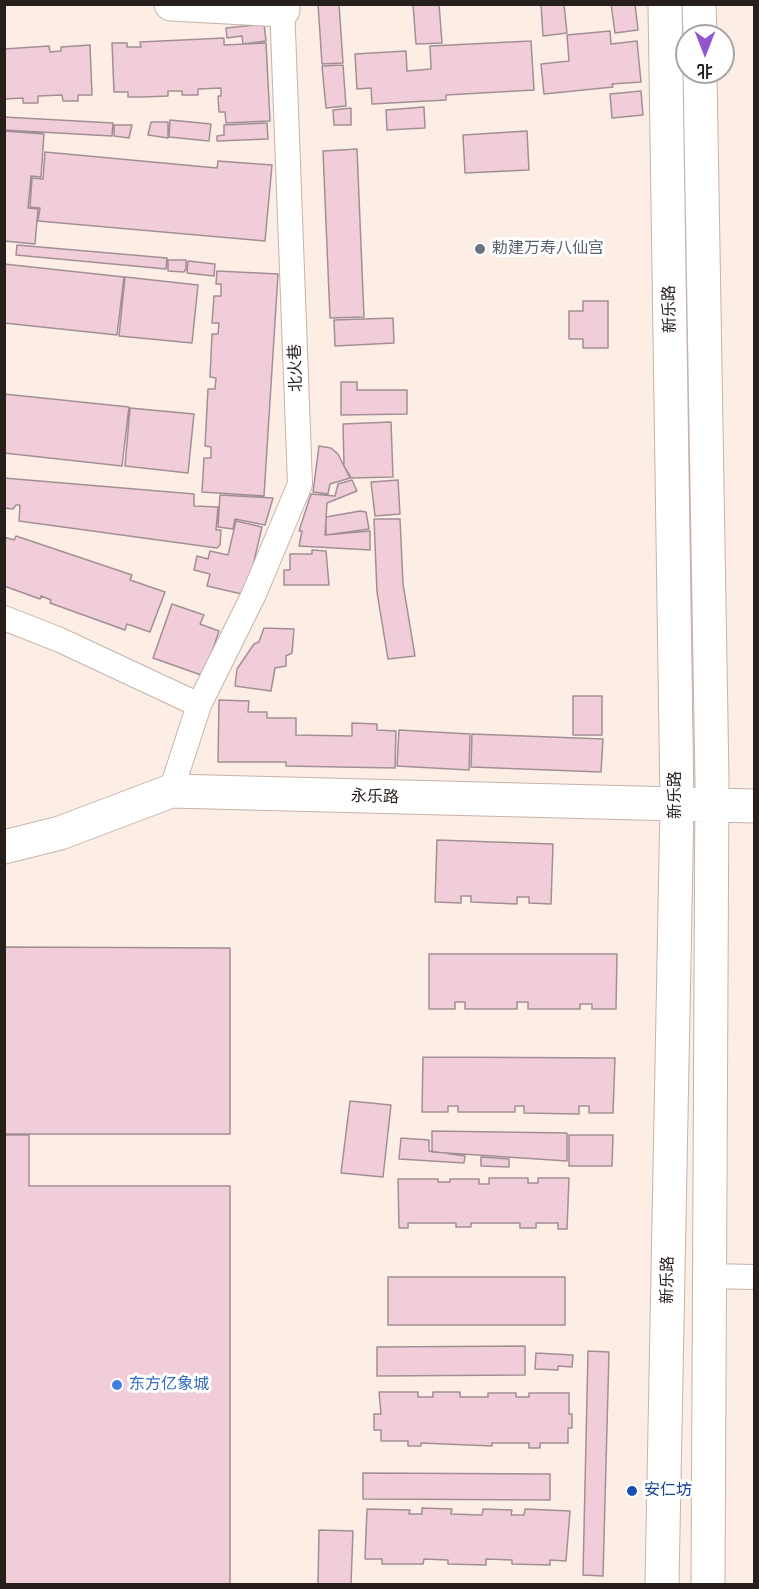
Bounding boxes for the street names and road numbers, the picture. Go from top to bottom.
street label: 新乐路 [660,285,680,333]
street label: 北火巷 [286,344,306,392]
street label: 新乐路 [666,771,686,819]
street label: 永乐路 [351,787,399,807]
street label: 新乐路 [658,1256,678,1304]

